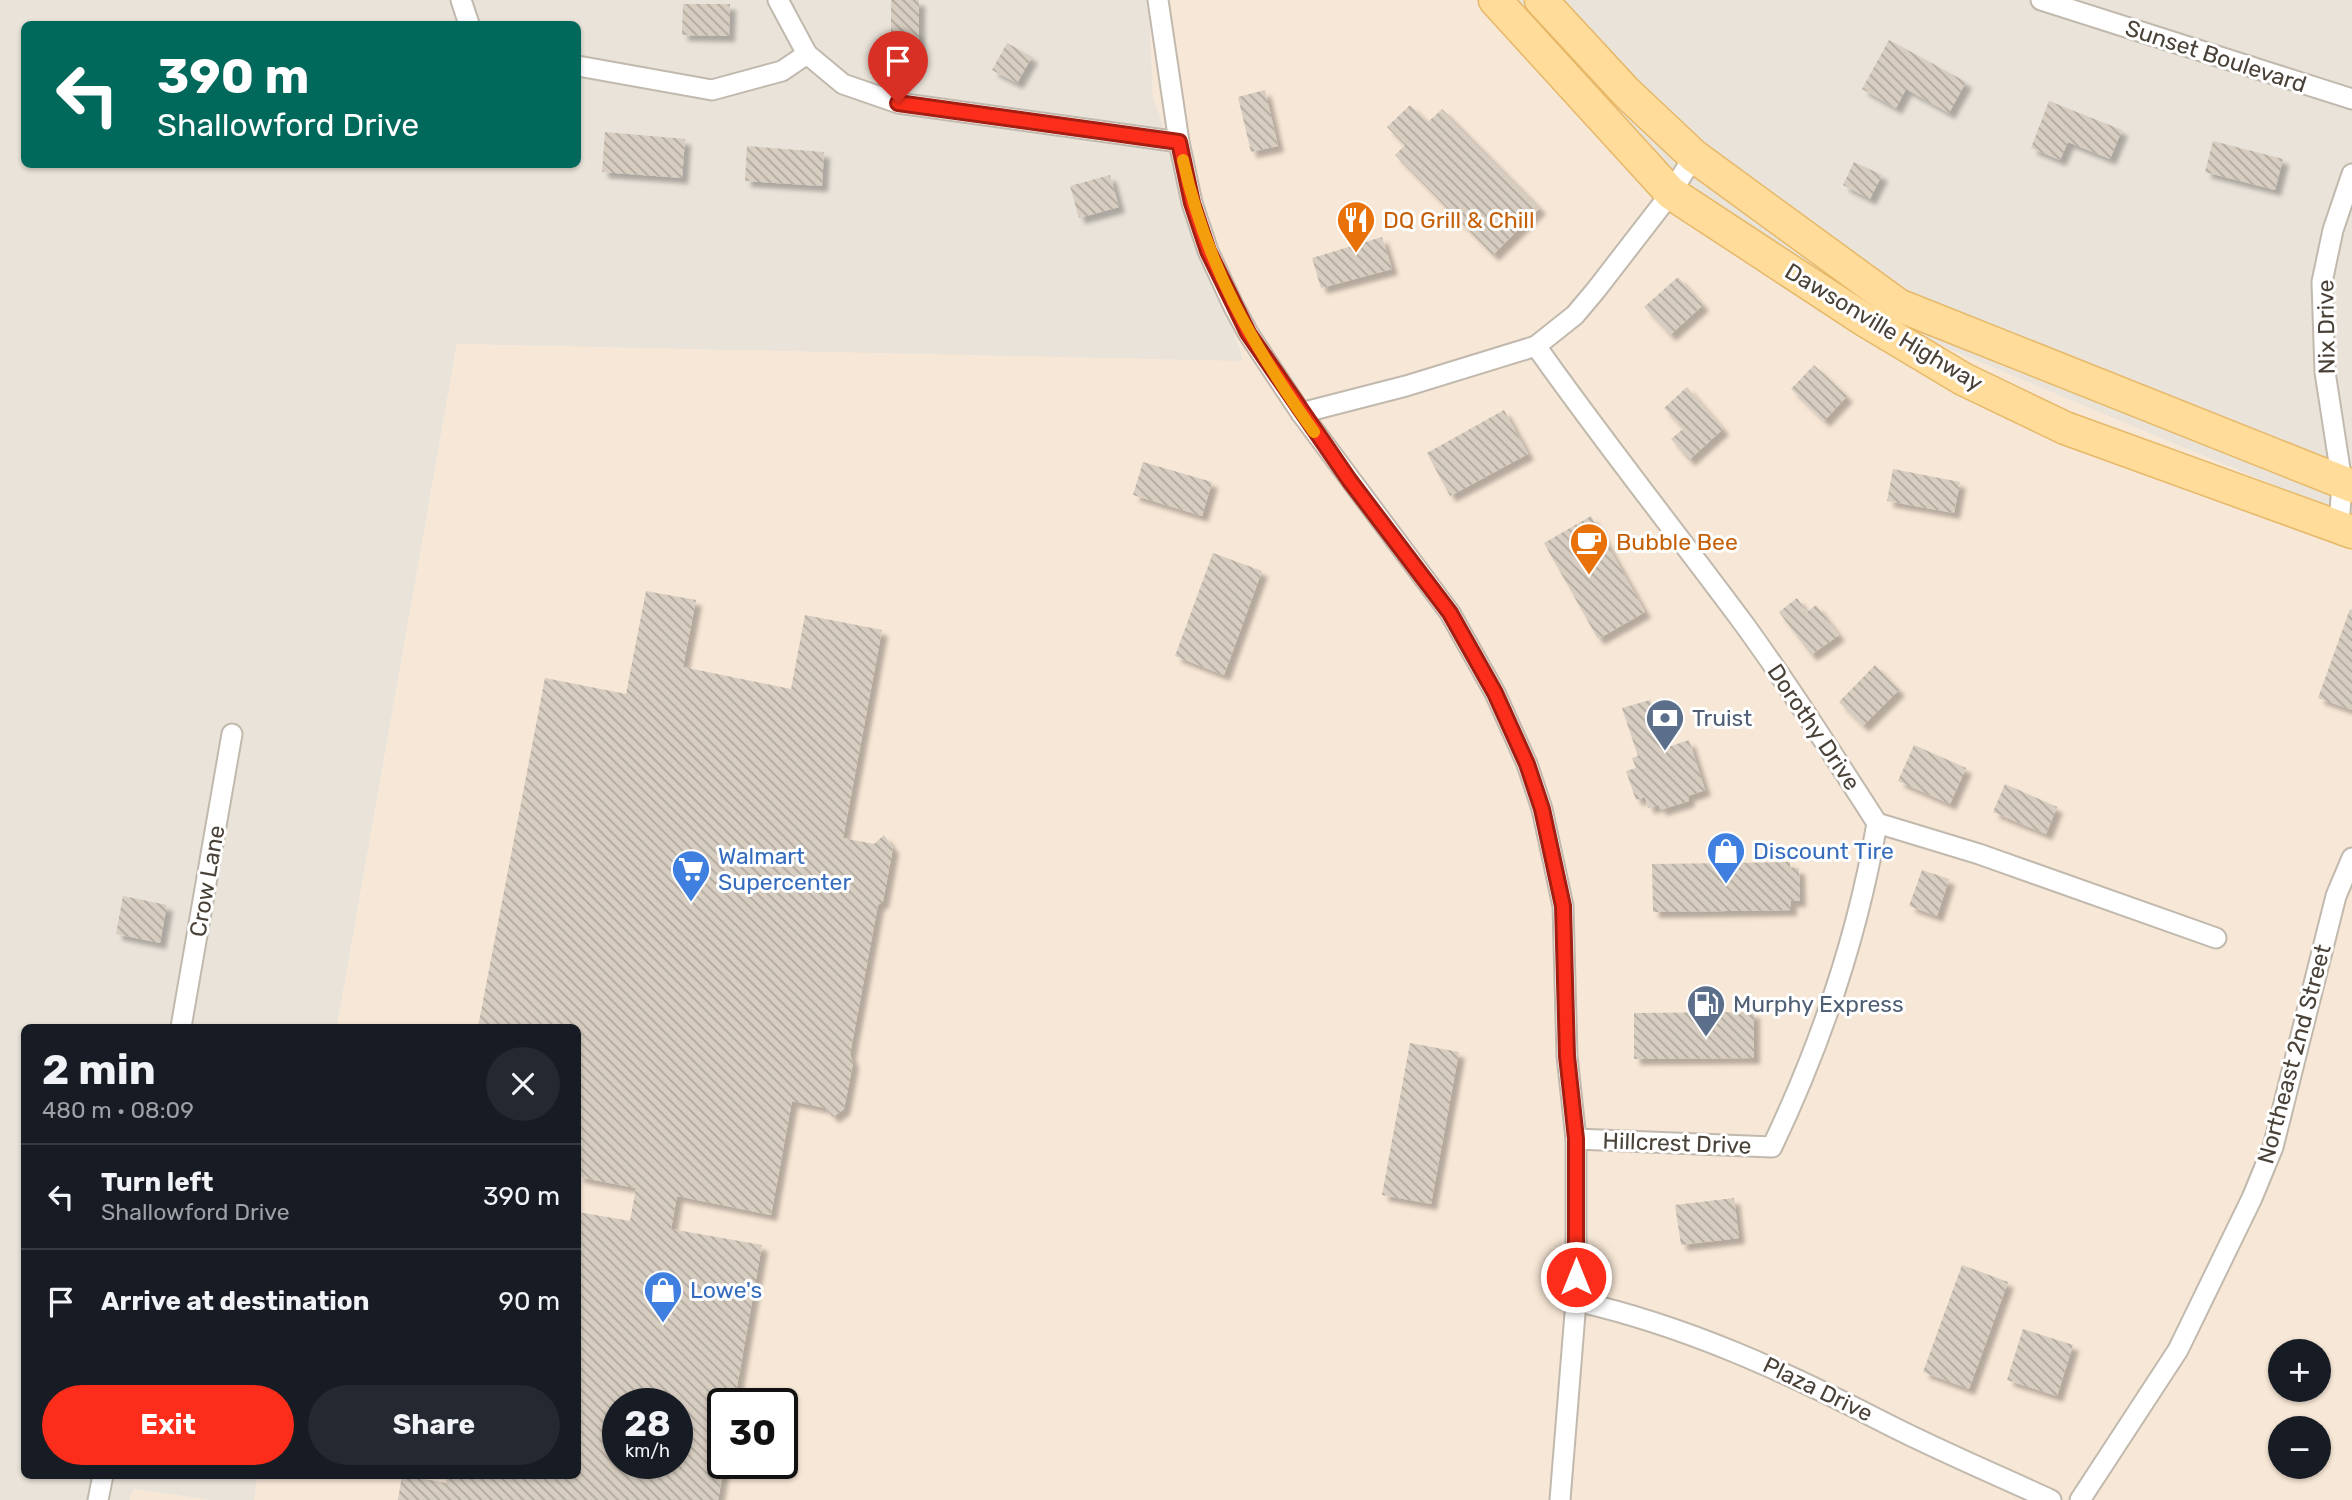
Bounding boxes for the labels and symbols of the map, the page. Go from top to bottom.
street label: Sunset Boulevard [2122,14,2310,98]
pin [868,31,928,103]
restaurant icon: DQ Grill & Chill [1335,199,1377,254]
place label: DQ Grill & Chill [1383,206,1535,234]
street label: Dawsonville Highway [1780,257,1988,397]
street label: Nix Drive [2311,279,2341,375]
cafe icon: Bubble Bee [1568,521,1610,576]
place label: Bubble Bee [1616,528,1738,556]
street label: Dorothy Drive [1761,659,1867,795]
bank icon: Truist [1644,697,1686,752]
place label: Truist [1692,704,1752,732]
street label: Crow Lane [183,823,231,939]
shop icon: Discount Tire [1705,830,1747,885]
place label: Discount Tire [1753,837,1894,865]
place label: Walmart Supercenter [718,842,851,896]
supermarket icon: Walmart Supercenter [670,848,712,903]
street label: Northeast 2nd Street [2251,941,2337,1167]
fuel station icon: Murphy Express [1685,983,1727,1038]
place label: Murphy Express [1733,990,1904,1018]
street label: Hillcrest Drive [1602,1126,1752,1160]
position arrow [1539,1240,1613,1314]
shop icon: Lowe's [642,1269,684,1324]
place label: Lowe's [690,1276,762,1304]
street label: Plaza Drive [1759,1350,1877,1428]
speed limit sign: 30 [707,1388,798,1479]

